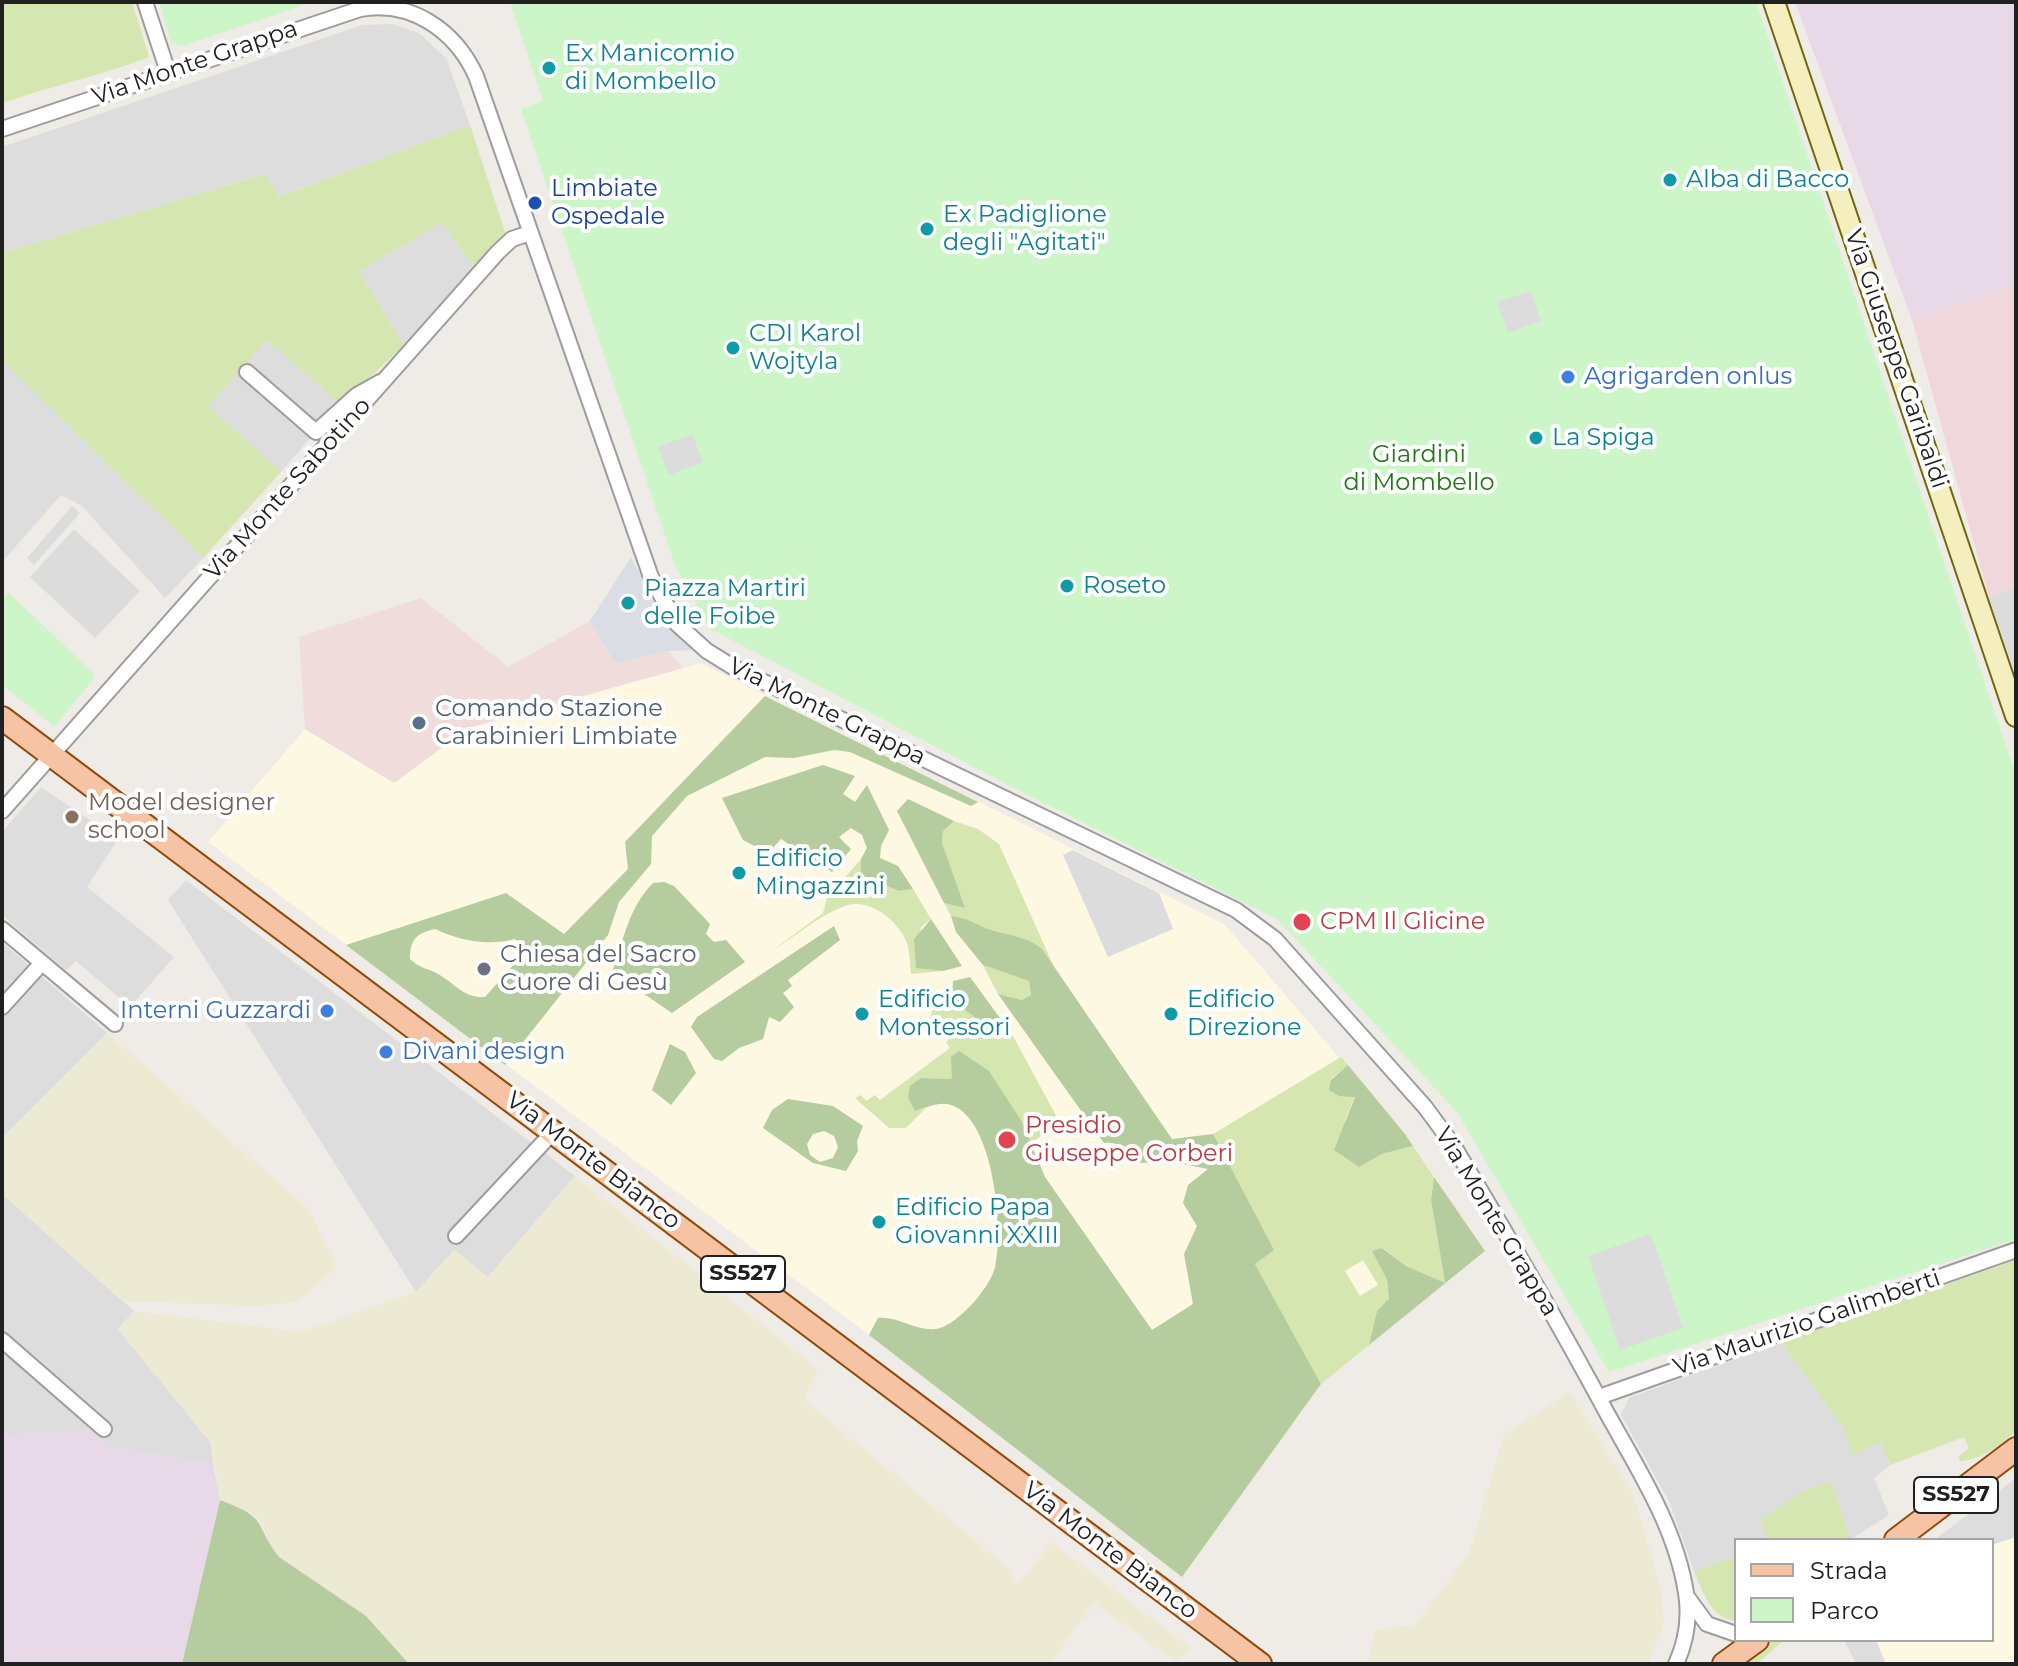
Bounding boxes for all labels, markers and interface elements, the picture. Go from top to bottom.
street label: Via Monte Grappa [88,14,302,112]
place label: Ex Manicomio di Mombello [565,40,735,96]
marker: Ex Manicomio di Mombello [540,59,558,77]
place label: Alba di Bacco [1686,166,1849,194]
marker: Alba di Bacco [1661,171,1679,189]
place label: Limbiate Ospedale [551,175,665,231]
marker: Limbiate Ospedale [526,194,544,212]
place label: Ex Padiglione degli "Agitati" [943,201,1107,257]
marker: Ex Padiglione degli "Agitati" [918,220,936,238]
street label: Via Giuseppe Garibaldi [1838,226,1954,492]
place label: CDI Karol Wojtyla [749,320,861,376]
marker: CDI Karol Wojtyla [724,339,742,357]
place label: Agrigarden onlus [1584,363,1792,391]
marker: Agrigarden onlus [1559,368,1577,386]
street label: Via Monte Sabotino [199,392,377,586]
place label: La Spiga [1552,424,1655,452]
marker: La Spiga [1527,429,1545,447]
park label: Giardini di Mombello [1343,441,1495,497]
place label: Roseto [1083,572,1166,600]
place label: Piazza Martiri delle Foibe [644,575,806,631]
marker: Roseto [1058,577,1076,595]
marker: Piazza Martiri delle Foibe [619,594,637,612]
street label: Via Monte Grappa [724,652,930,772]
place label: Comando Stazione Carabinieri Limbiate [435,695,678,751]
marker: Comando Stazione Carabinieri Limbiate [410,714,428,732]
place label: Model designer school [88,789,275,845]
marker: Model designer school [63,808,81,826]
place label: Edificio Mingazzini [755,845,885,901]
marker: Edificio Mingazzini [730,864,748,882]
place label: CPM Il Glicine [1320,908,1485,936]
marker: CPM Il Glicine [1291,911,1313,933]
place label: Chiesa del Sacro Cuore di Gesù [500,941,697,997]
marker: Chiesa del Sacro Cuore di Gesù [475,960,493,978]
place label: Edificio Montessori [878,986,1010,1042]
place label: Edificio Direzione [1187,986,1301,1042]
place label: Interni Guzzardi [120,997,311,1025]
marker: Interni Guzzardi [318,1002,336,1020]
marker: Edificio Montessori [853,1005,871,1023]
marker: Edificio Direzione [1162,1005,1180,1023]
place label: Divani design [402,1038,566,1066]
marker: Divani design [377,1043,395,1061]
street label: Via Monte Bianco [500,1086,686,1236]
place label: Presidio Giuseppe Corberi [1025,1112,1233,1168]
street label: Via Monte Grappa [1428,1122,1564,1322]
marker: Presidio Giuseppe Corberi [996,1129,1018,1151]
place label: Edificio Papa Giovanni XXIII [895,1194,1059,1250]
marker: Edificio Papa Giovanni XXIII [870,1213,888,1231]
road number: SS527 [701,1256,785,1292]
street label: Via Maurizio Galimberti [1670,1264,1944,1382]
street label: Via Monte Bianco [1017,1476,1203,1626]
road number: SS527 [1914,1477,1998,1513]
legend [1734,1538,1994,1642]
text: Strada [1810,1556,1888,1585]
text: Parco [1810,1596,1879,1625]

